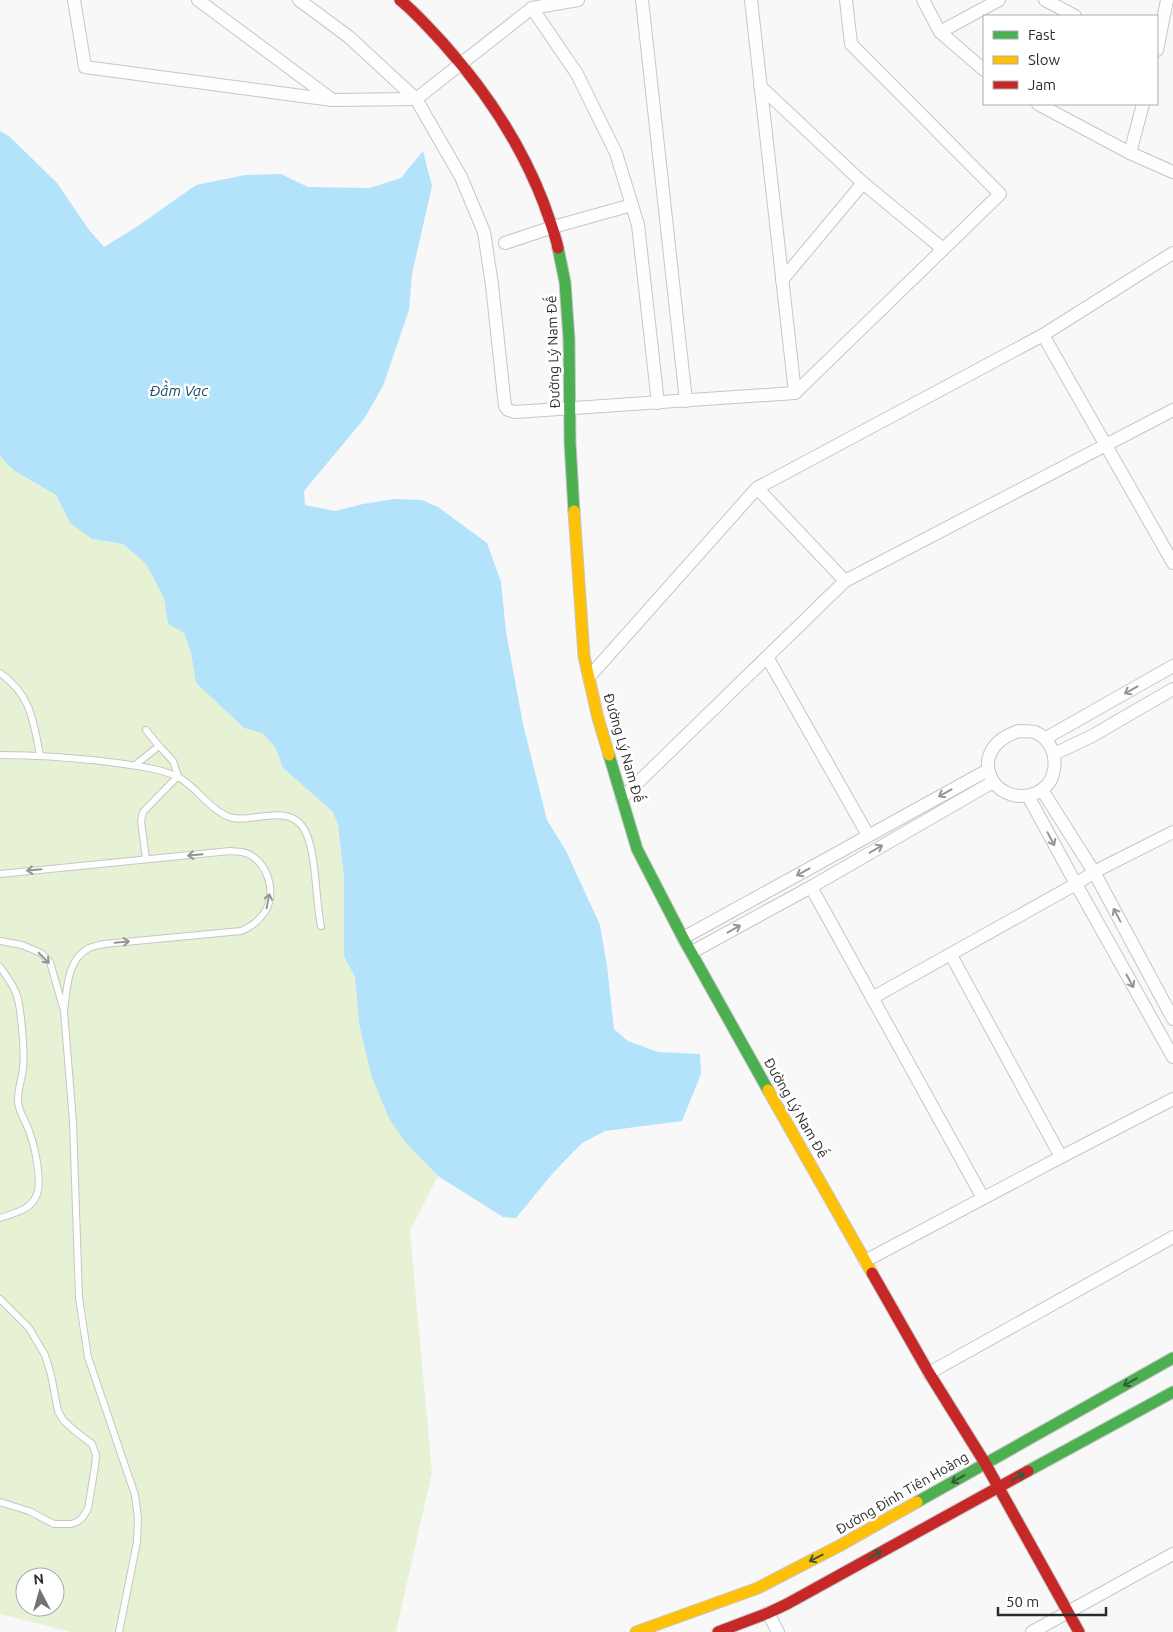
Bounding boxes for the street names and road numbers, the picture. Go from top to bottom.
street label: Đường Lý Nam Đế [541,295,563,409]
street label: Đường Lý Nam Đế [601,691,650,805]
street label: Đường Lý Nam Đế [761,1054,833,1161]
street label: Đường Đinh Tiên Hoàng [833,1449,971,1537]

